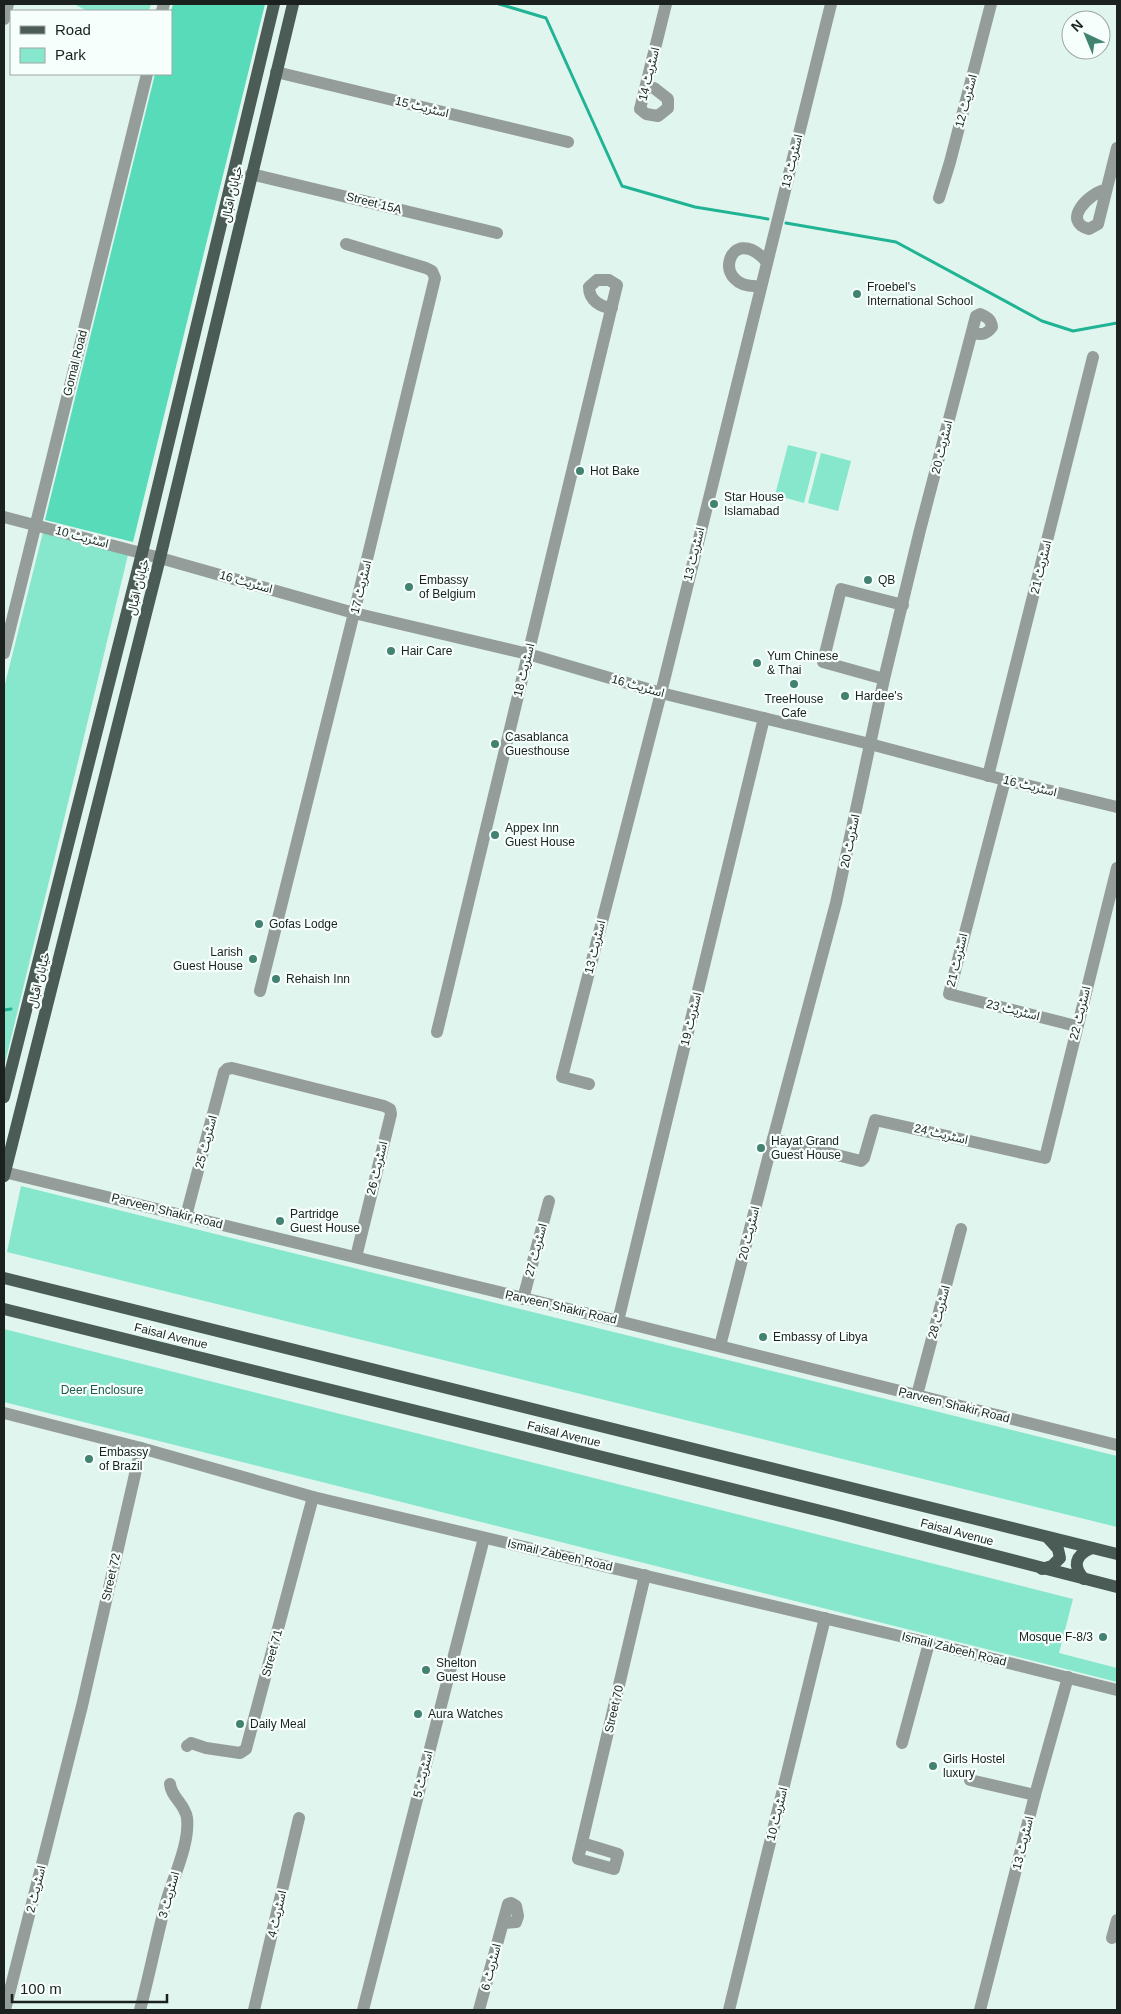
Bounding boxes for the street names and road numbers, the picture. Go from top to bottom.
street label: اسٹریٹ 14 [636,46,662,102]
street label: اسٹریٹ 12 [952,73,980,129]
street label: اسٹریٹ 15 [394,94,450,120]
street label: اسٹریٹ 13 [779,133,805,189]
street label: خیابان اقبال [219,164,245,224]
street label: Street 15A [345,189,403,217]
street label: Gomal Road [60,329,90,397]
street label: اسٹریٹ 20 [929,419,955,475]
street label: اسٹریٹ 10 [54,523,110,551]
street label: اسٹریٹ 13 [681,526,707,582]
street label: اسٹریٹ 21 [1028,539,1054,595]
street label: خیابان اقبال [124,557,152,617]
street label: اسٹریٹ 17 [348,559,374,615]
street label: اسٹریٹ 16 [218,568,274,596]
street label: اسٹریٹ 18 [511,642,537,698]
street label: اسٹریٹ 16 [610,672,666,700]
street label: اسٹریٹ 16 [1002,773,1058,799]
street label: اسٹریٹ 20 [837,813,863,869]
street label: اسٹریٹ 13 [582,919,608,975]
street label: اسٹریٹ 21 [944,932,970,988]
street label: خیابان اقبال [25,950,53,1010]
street label: اسٹریٹ 22 [1067,985,1093,1041]
street label: اسٹریٹ 19 [678,991,704,1047]
street label: اسٹریٹ 23 [985,997,1041,1023]
street label: اسٹریٹ 25 [192,1114,220,1170]
street label: اسٹریٹ 24 [913,1121,969,1147]
street label: اسٹریٹ 26 [364,1140,390,1196]
street label: Parveen Shakir Road [110,1190,224,1232]
street label: اسٹریٹ 20 [736,1205,762,1261]
street label: اسٹریٹ 27 [522,1222,550,1278]
street label: اسٹریٹ 28 [925,1284,953,1340]
street label: Parveen Shakir Road [504,1287,618,1327]
street label: Faisal Avenue [133,1320,209,1352]
street label: Parveen Shakir Road [897,1384,1011,1426]
street label: Faisal Avenue [526,1418,602,1450]
street label: Faisal Avenue [919,1516,995,1549]
street label: Ismail Zabeeh Road [506,1536,614,1574]
street label: Street 72 [99,1551,123,1602]
street label: Street 71 [259,1627,285,1678]
street label: Ismail Zabeeh Road [900,1629,1008,1669]
street label: Street 70 [602,1683,626,1734]
street label: اسٹریٹ 5 [410,1749,436,1799]
street label: اسٹریٹ 10 [764,1786,790,1842]
street label: اسٹریٹ 13 [1010,1815,1036,1871]
street label: اسٹریٹ 2 [23,1864,49,1914]
street label: اسٹریٹ 3 [156,1870,182,1920]
street label: اسٹریٹ 4 [265,1889,289,1939]
street label: اسٹریٹ 6 [478,1942,504,1992]

